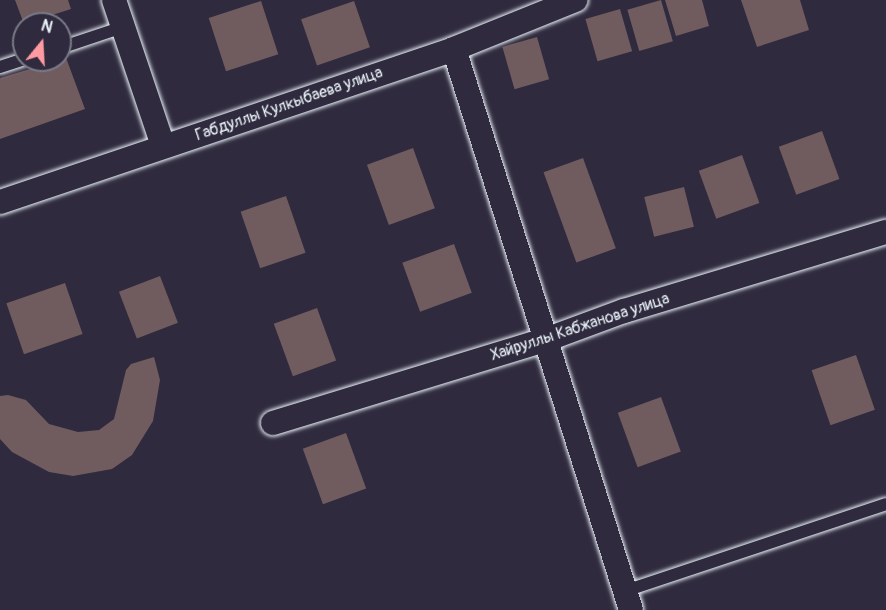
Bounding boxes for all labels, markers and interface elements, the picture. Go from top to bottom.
north arrow [12,12,72,72]
text: N [39,16,55,38]
street label: Габдуллы Кулкыбаева улица [193,63,385,145]
street label: Хайруллы Кабжанова улица [488,289,672,365]

